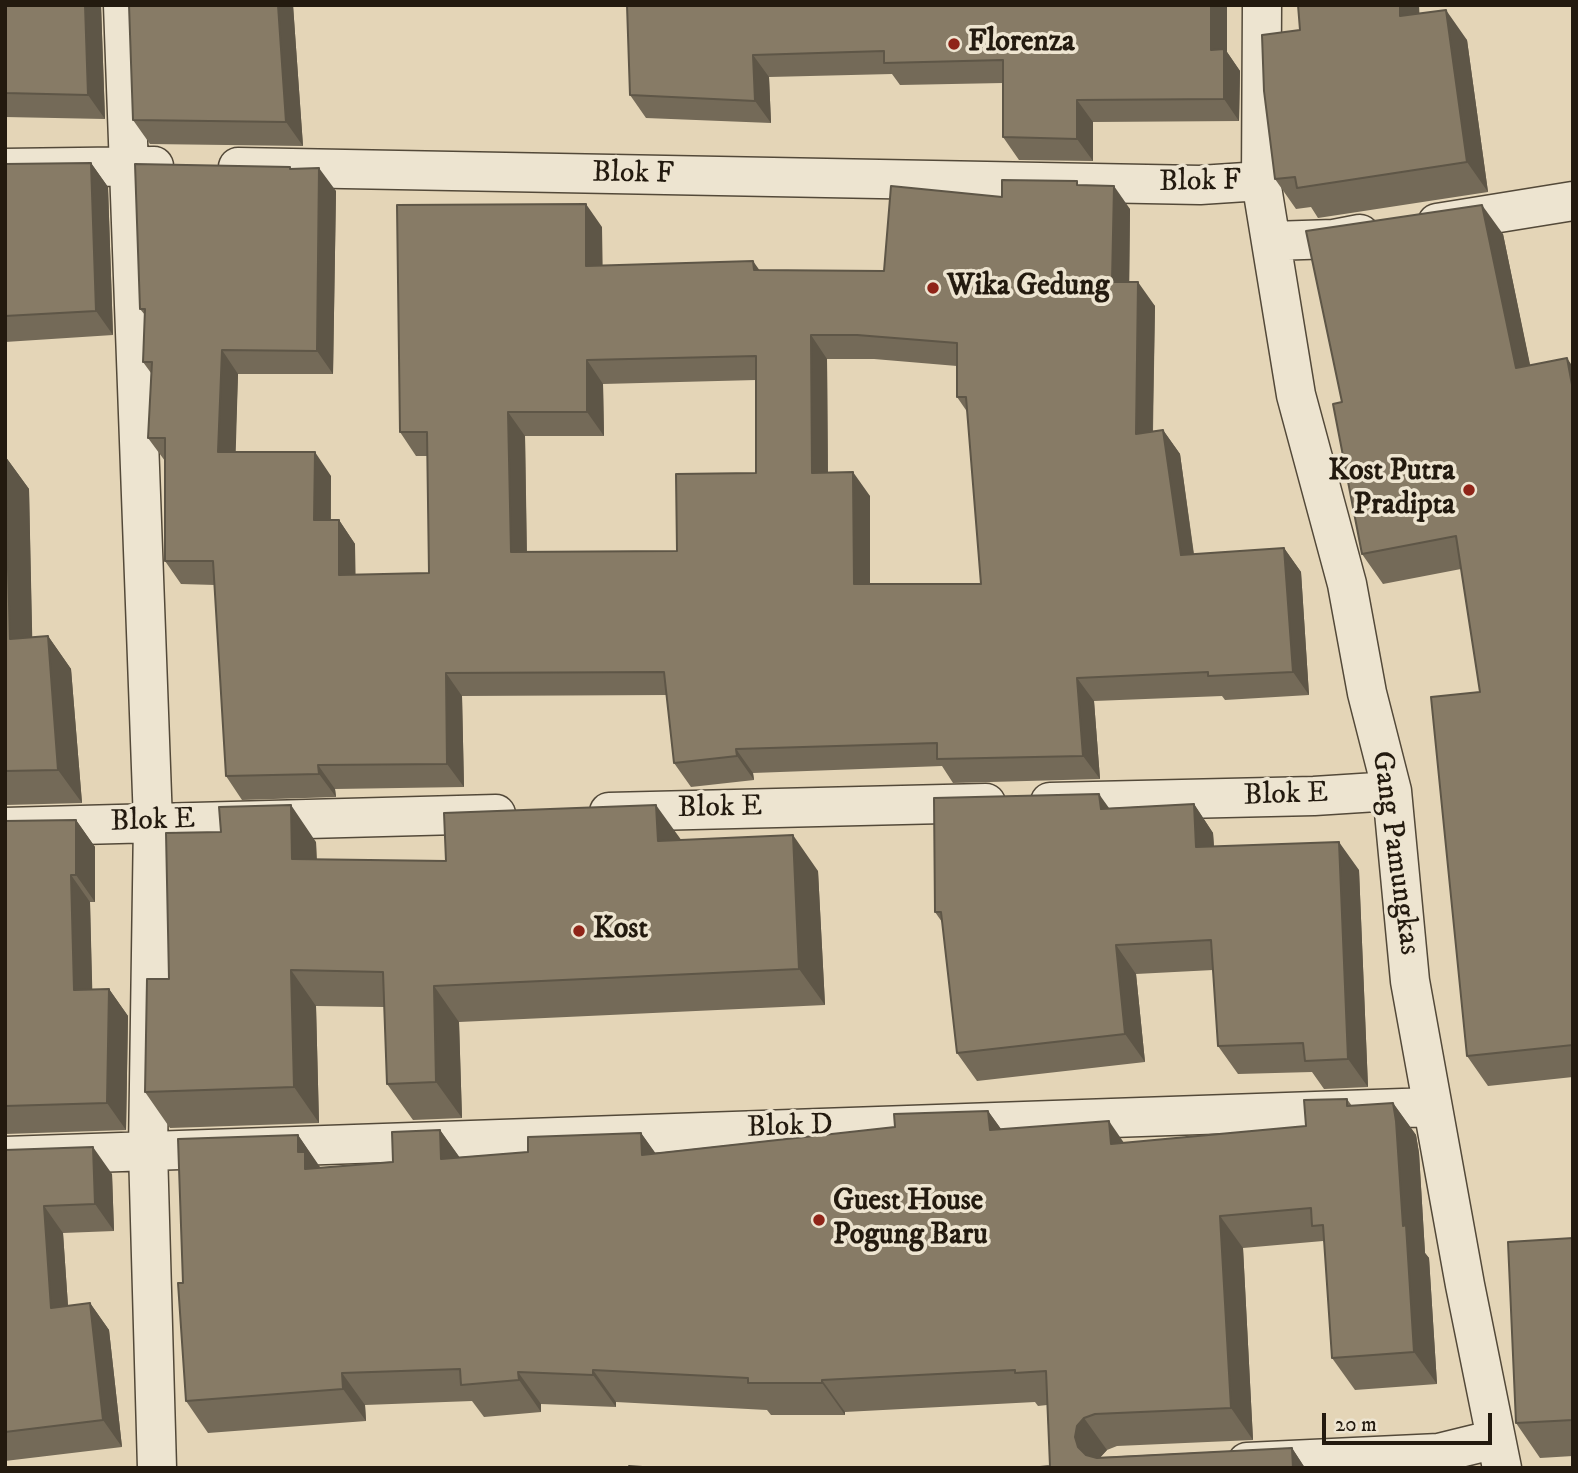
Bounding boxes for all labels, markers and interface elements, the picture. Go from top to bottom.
place label: Florenza [968,26,1075,62]
marker: Florenza [946,36,962,52]
street label: Blok F [592,156,674,194]
street label: Blok F [1159,164,1241,202]
place label: Wika Gedung [947,270,1109,306]
marker: Wika Gedung [925,280,941,296]
place label: Kost Putra Pradipta [1328,455,1455,526]
marker: Kost Putra Pradipta [1461,482,1477,498]
street label: Gang Pamungkas [1362,749,1426,957]
street label: Blok E [1243,777,1329,815]
street label: Blok E [677,790,763,828]
street label: Blok E [110,803,196,841]
place label: Kost [593,913,648,949]
marker: Kost [571,923,587,939]
street label: Blok D [746,1109,834,1147]
place label: Guest House Pogung Baru [833,1185,988,1256]
marker: Guest House Pogung Baru [811,1212,827,1228]
scale bar [1326,1400,1496,1444]
text: 20 m [1335,1412,1377,1438]

